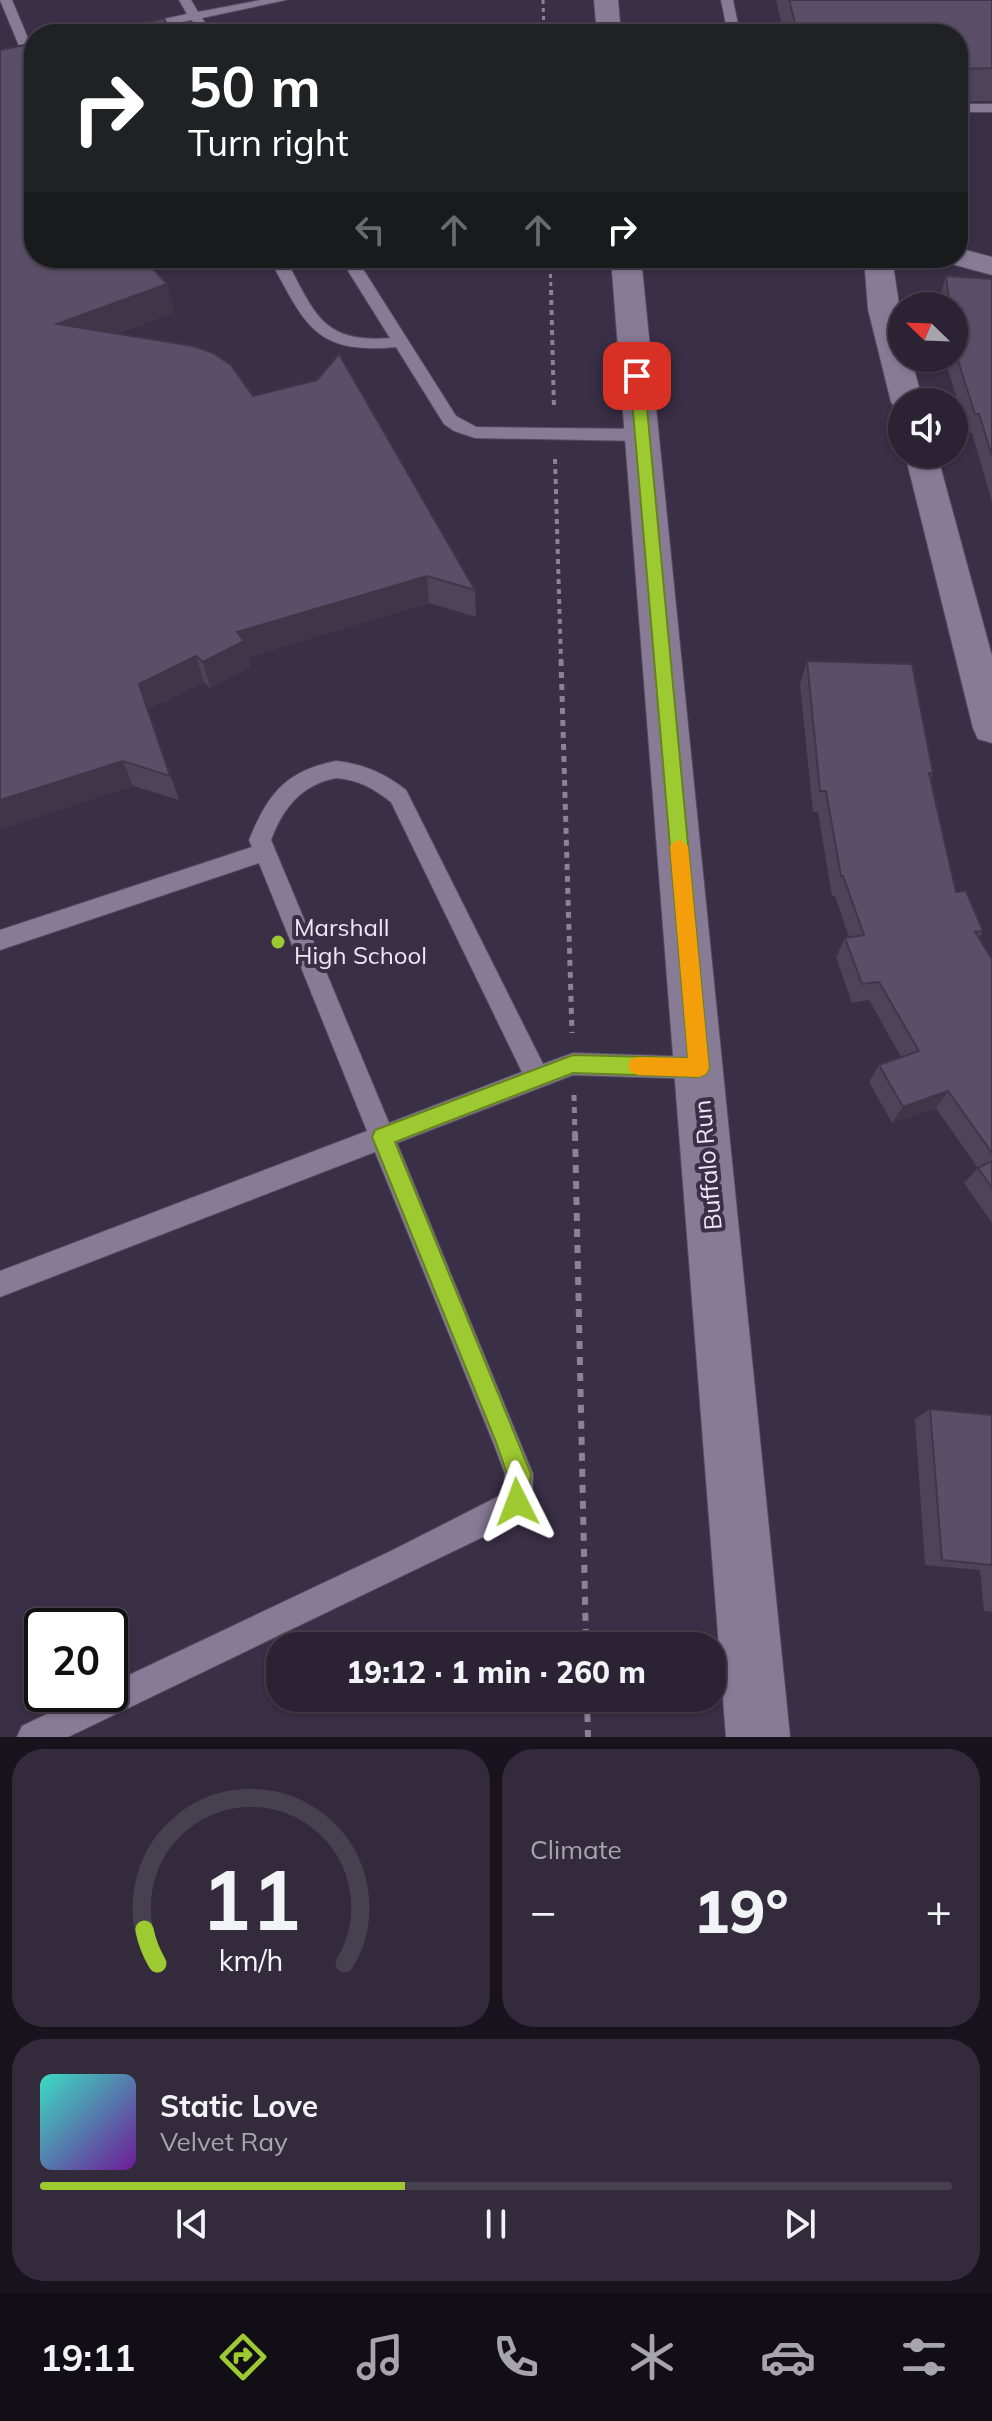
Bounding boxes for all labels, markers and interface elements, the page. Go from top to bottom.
text: 50 m [188,51,321,121]
icon: right [56,56,160,160]
text: Turn right [188,120,349,165]
icon: left [348,208,392,252]
icon: ahead [432,208,476,252]
icon: ahead [516,208,560,252]
icon: right [600,208,644,252]
north arrow [888,292,968,372]
map controls [888,292,968,468]
pin [603,342,671,410]
icon: arrive [615,354,659,398]
button: sound [888,388,968,468]
place label: Marshall High School [294,912,427,970]
marker: Marshall High School [269,933,287,951]
street label: Buffalo Run [686,1099,728,1231]
position arrow [475,1460,559,1544]
speed limit sign: 20 [24,1608,128,1712]
text: 19:12 · 1 min · 260 m [346,1653,646,1691]
text: Climate [530,1833,622,1866]
text: 11 [201,1846,301,1951]
text: 19° [693,1873,789,1948]
text: − [530,1883,556,1938]
text: + [926,1883,952,1938]
text: km/h [219,1942,283,1978]
text: Static Love [160,2087,318,2125]
text: Velvet Ray [160,2125,288,2158]
icon: previous [170,2202,214,2246]
icon: pause [474,2202,518,2246]
icon: next [778,2202,822,2246]
icon: directions [215,2329,271,2385]
icon: music [352,2329,408,2385]
icon: phone [488,2329,544,2385]
icon: climate [624,2329,680,2385]
icon: car [760,2329,816,2385]
icon: filters [896,2329,952,2385]
text: 19:11 [40,2335,135,2380]

